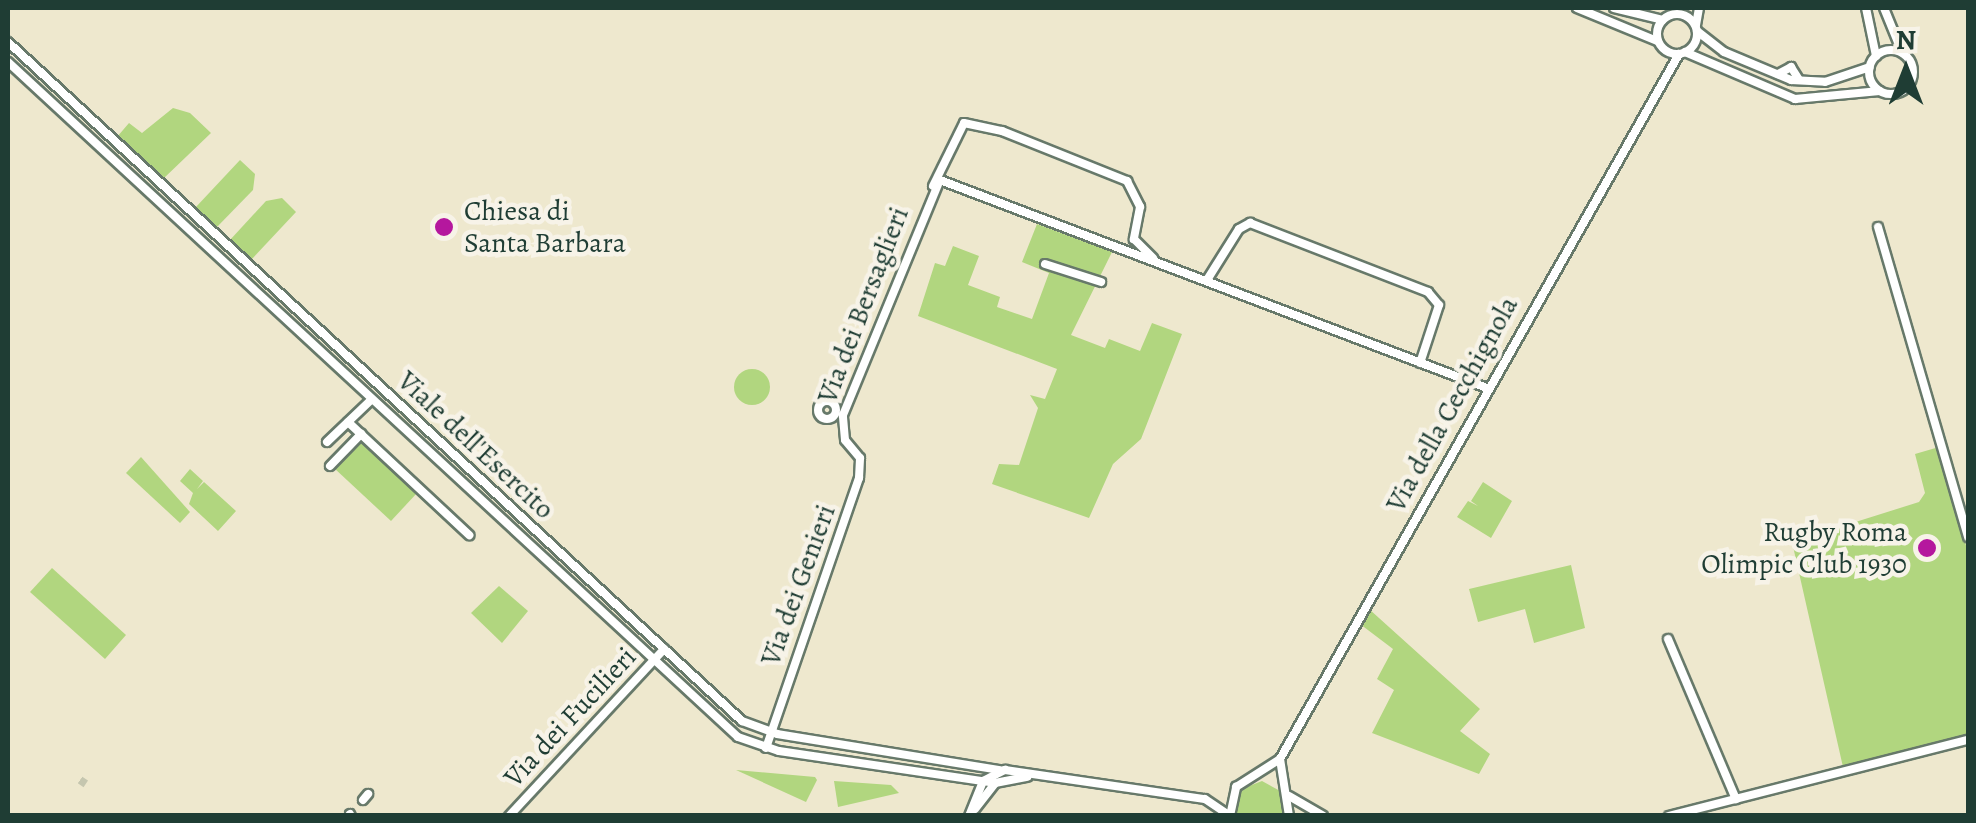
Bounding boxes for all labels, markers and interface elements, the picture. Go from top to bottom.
north arrow [1856,20,1956,120]
text: N [1896,21,1916,59]
place label: Chiesa di Santa Barbara [464,194,626,260]
street label: Via dei Bersaglieri [810,202,916,408]
marker: Chiesa di Santa Barbara [433,216,455,238]
street label: Via della Cecchignola [1379,290,1525,518]
street label: Viale dell'Esercito [391,364,561,526]
street label: Via dei Genieri [753,500,843,670]
place label: Rugby Roma Olimpic Club 1930 [1701,515,1907,581]
marker: Rugby Roma Olimpic Club 1930 [1916,537,1938,559]
street label: Via dei Fucilieri [497,640,643,794]

